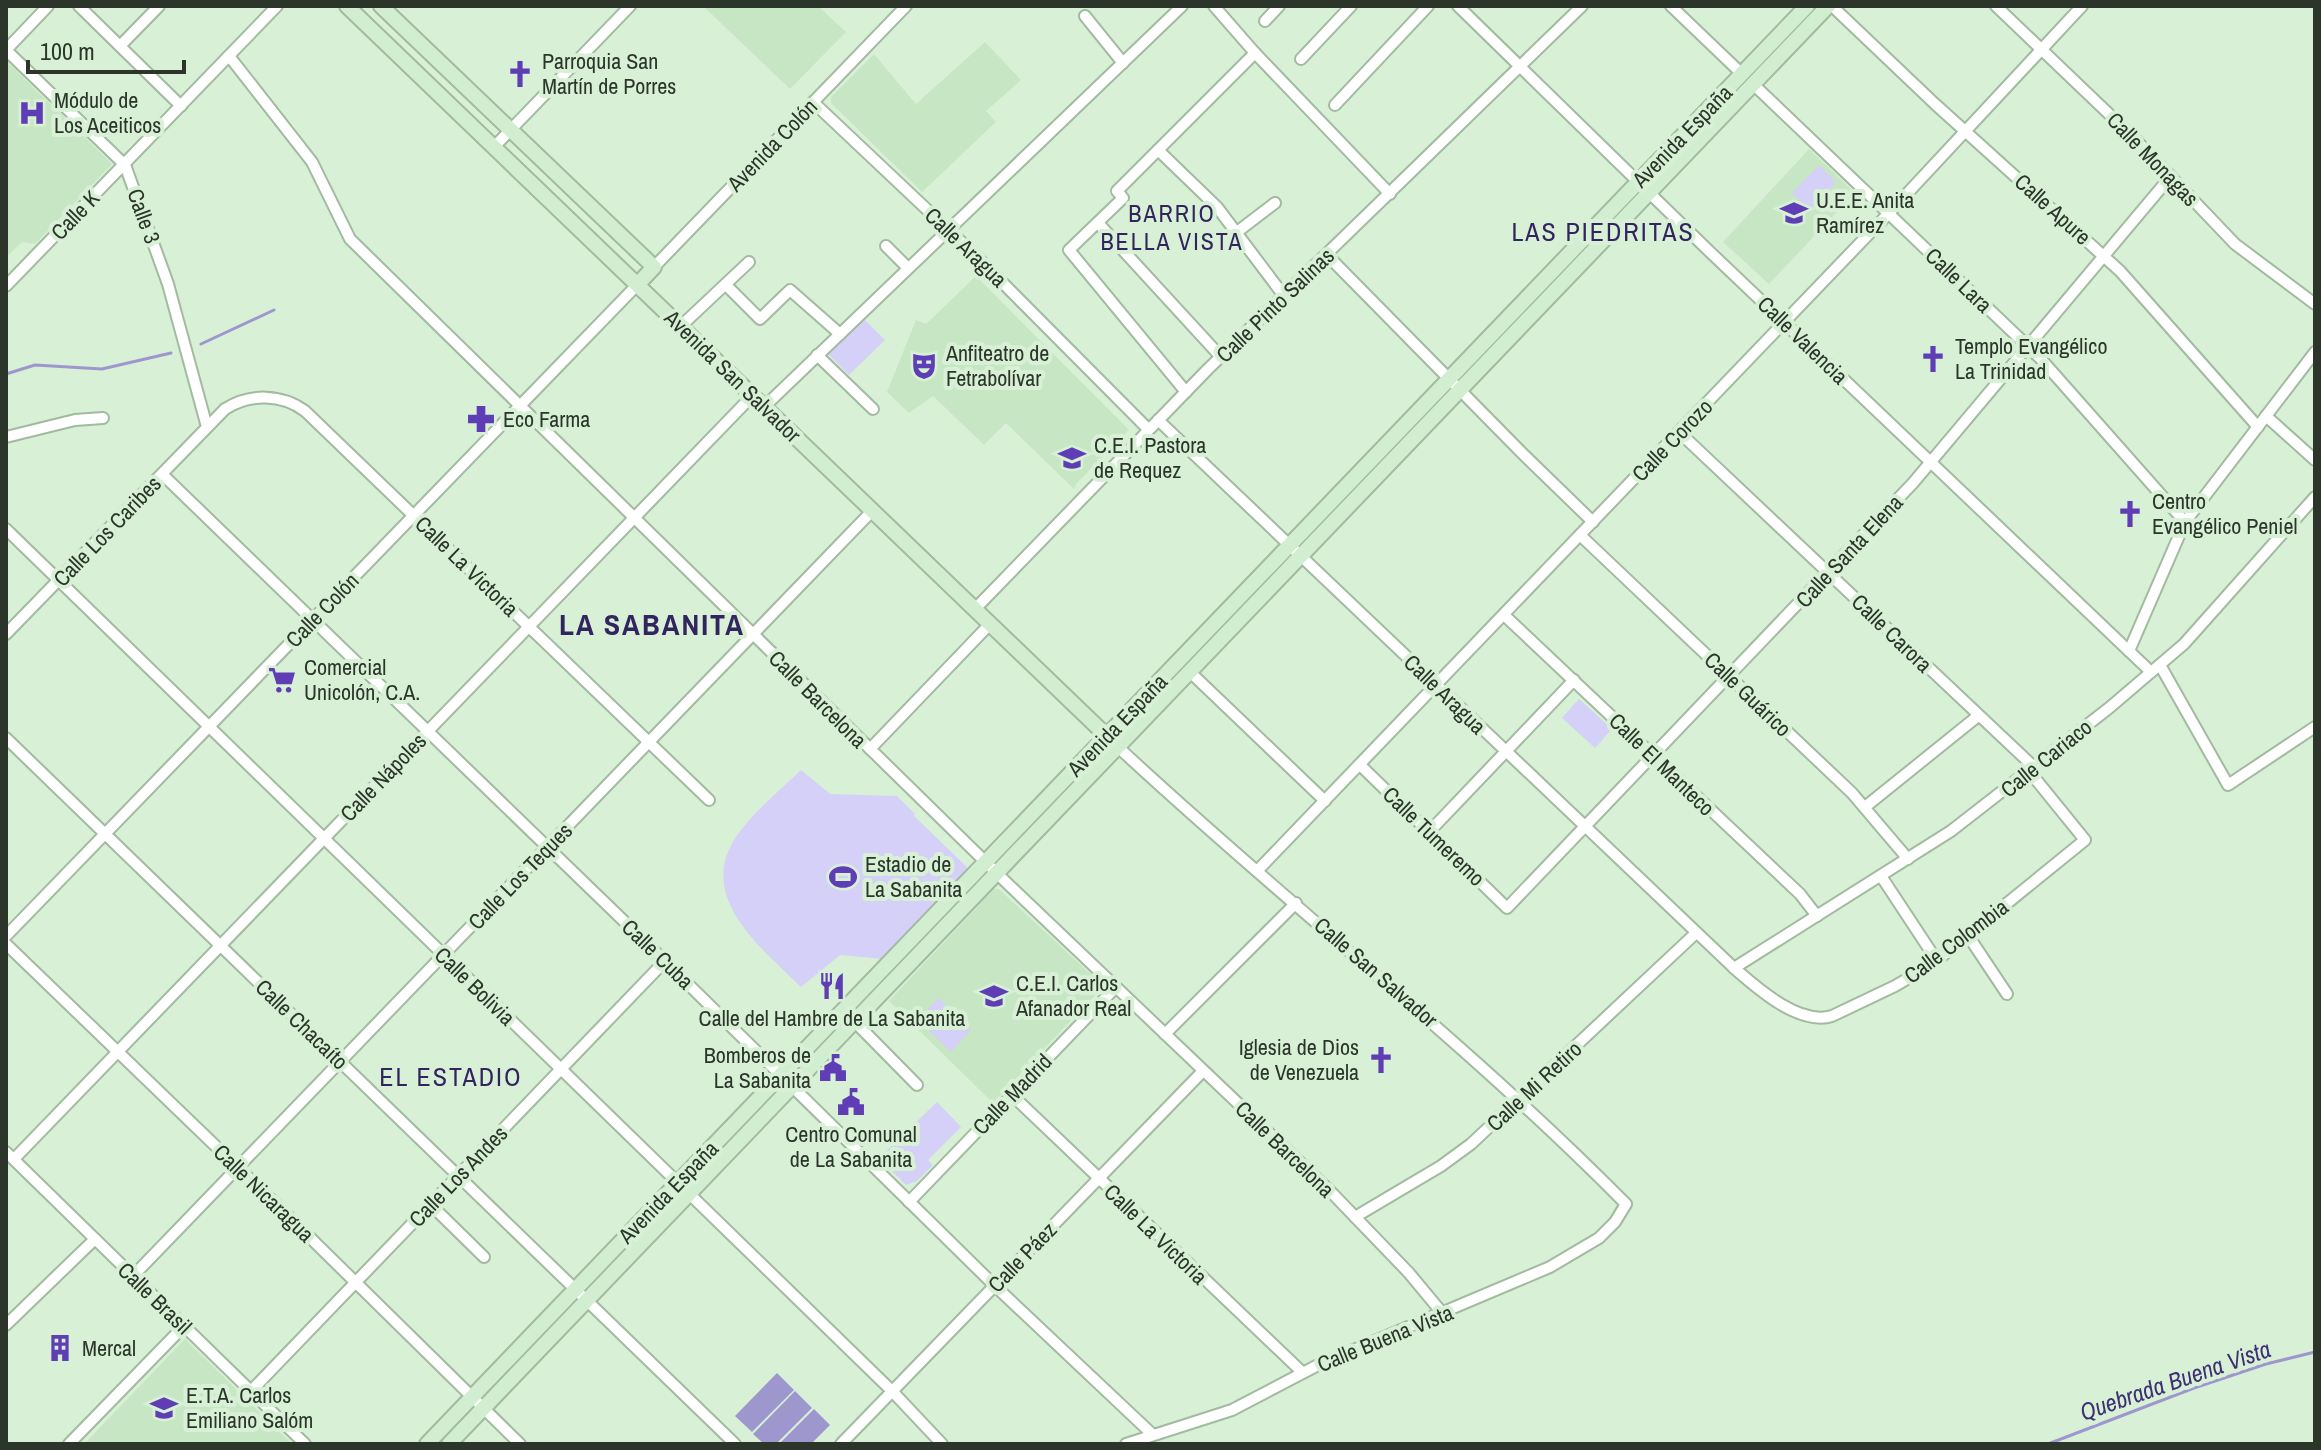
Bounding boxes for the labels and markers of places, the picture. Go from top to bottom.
place label: Parroquia San Martín de Porres [542,46,676,101]
church icon: Parroquia San Martín de Porres [505,59,535,89]
place label: Módulo de Los Aceiticos [54,85,161,140]
hospital icon: Módulo de Los Aceiticos [17,98,47,128]
place label: U.E.E. Anita Ramírez [1816,185,1914,240]
school or university icon: U.E.E. Anita Ramírez [1779,198,1809,228]
place label: Templo Evangélico La Trinidad [1955,331,2107,386]
place label: Anfiteatro de Fetrabolívar [945,338,1049,393]
church icon: Templo Evangélico La Trinidad [1918,344,1948,374]
theatre icon: Anfiteatro de Fetrabolívar [909,351,939,381]
pharmacy icon: Eco Farma [466,404,496,434]
place label: Eco Farma [503,404,590,434]
place label: C.E.I. Pastora de Requez [1094,430,1206,485]
school or university icon: C.E.I. Pastora de Requez [1057,443,1087,473]
place label: Centro Evangélico Peniel [2152,486,2297,541]
church icon: Centro Evangélico Peniel [2115,499,2145,529]
place label: Comercial Unicolón, C.A. [304,652,420,707]
supermarket icon: Comercial Unicolón, C.A. [267,665,297,695]
place label: Estadio de La Sabanita [865,849,962,904]
sports icon: Estadio de La Sabanita [828,862,858,892]
place label: C.E.I. Carlos Afanador Real [1015,968,1131,1023]
restaurant icon: Calle del Hambre de La Sabanita [817,971,847,1001]
school or university icon: C.E.I. Carlos Afanador Real [979,981,1009,1011]
place label: Calle del Hambre de La Sabanita [699,1003,965,1033]
place label: Iglesia de Dios de Venezuela [1239,1032,1359,1087]
place label: Bomberos de La Sabanita [704,1040,811,1095]
church icon: Iglesia de Dios de Venezuela [1366,1045,1396,1075]
public building icon: Bomberos de La Sabanita [818,1053,848,1083]
public building icon: Centro Comunal de La Sabanita [836,1087,866,1117]
place label: Centro Comunal de La Sabanita [785,1119,917,1174]
building icon: Mercal [45,1333,75,1363]
place label: Mercal [82,1333,136,1363]
place label: E.T.A. Carlos Emiliano Salóm [186,1380,313,1435]
school or university icon: E.T.A. Carlos Emiliano Salóm [149,1393,179,1423]

